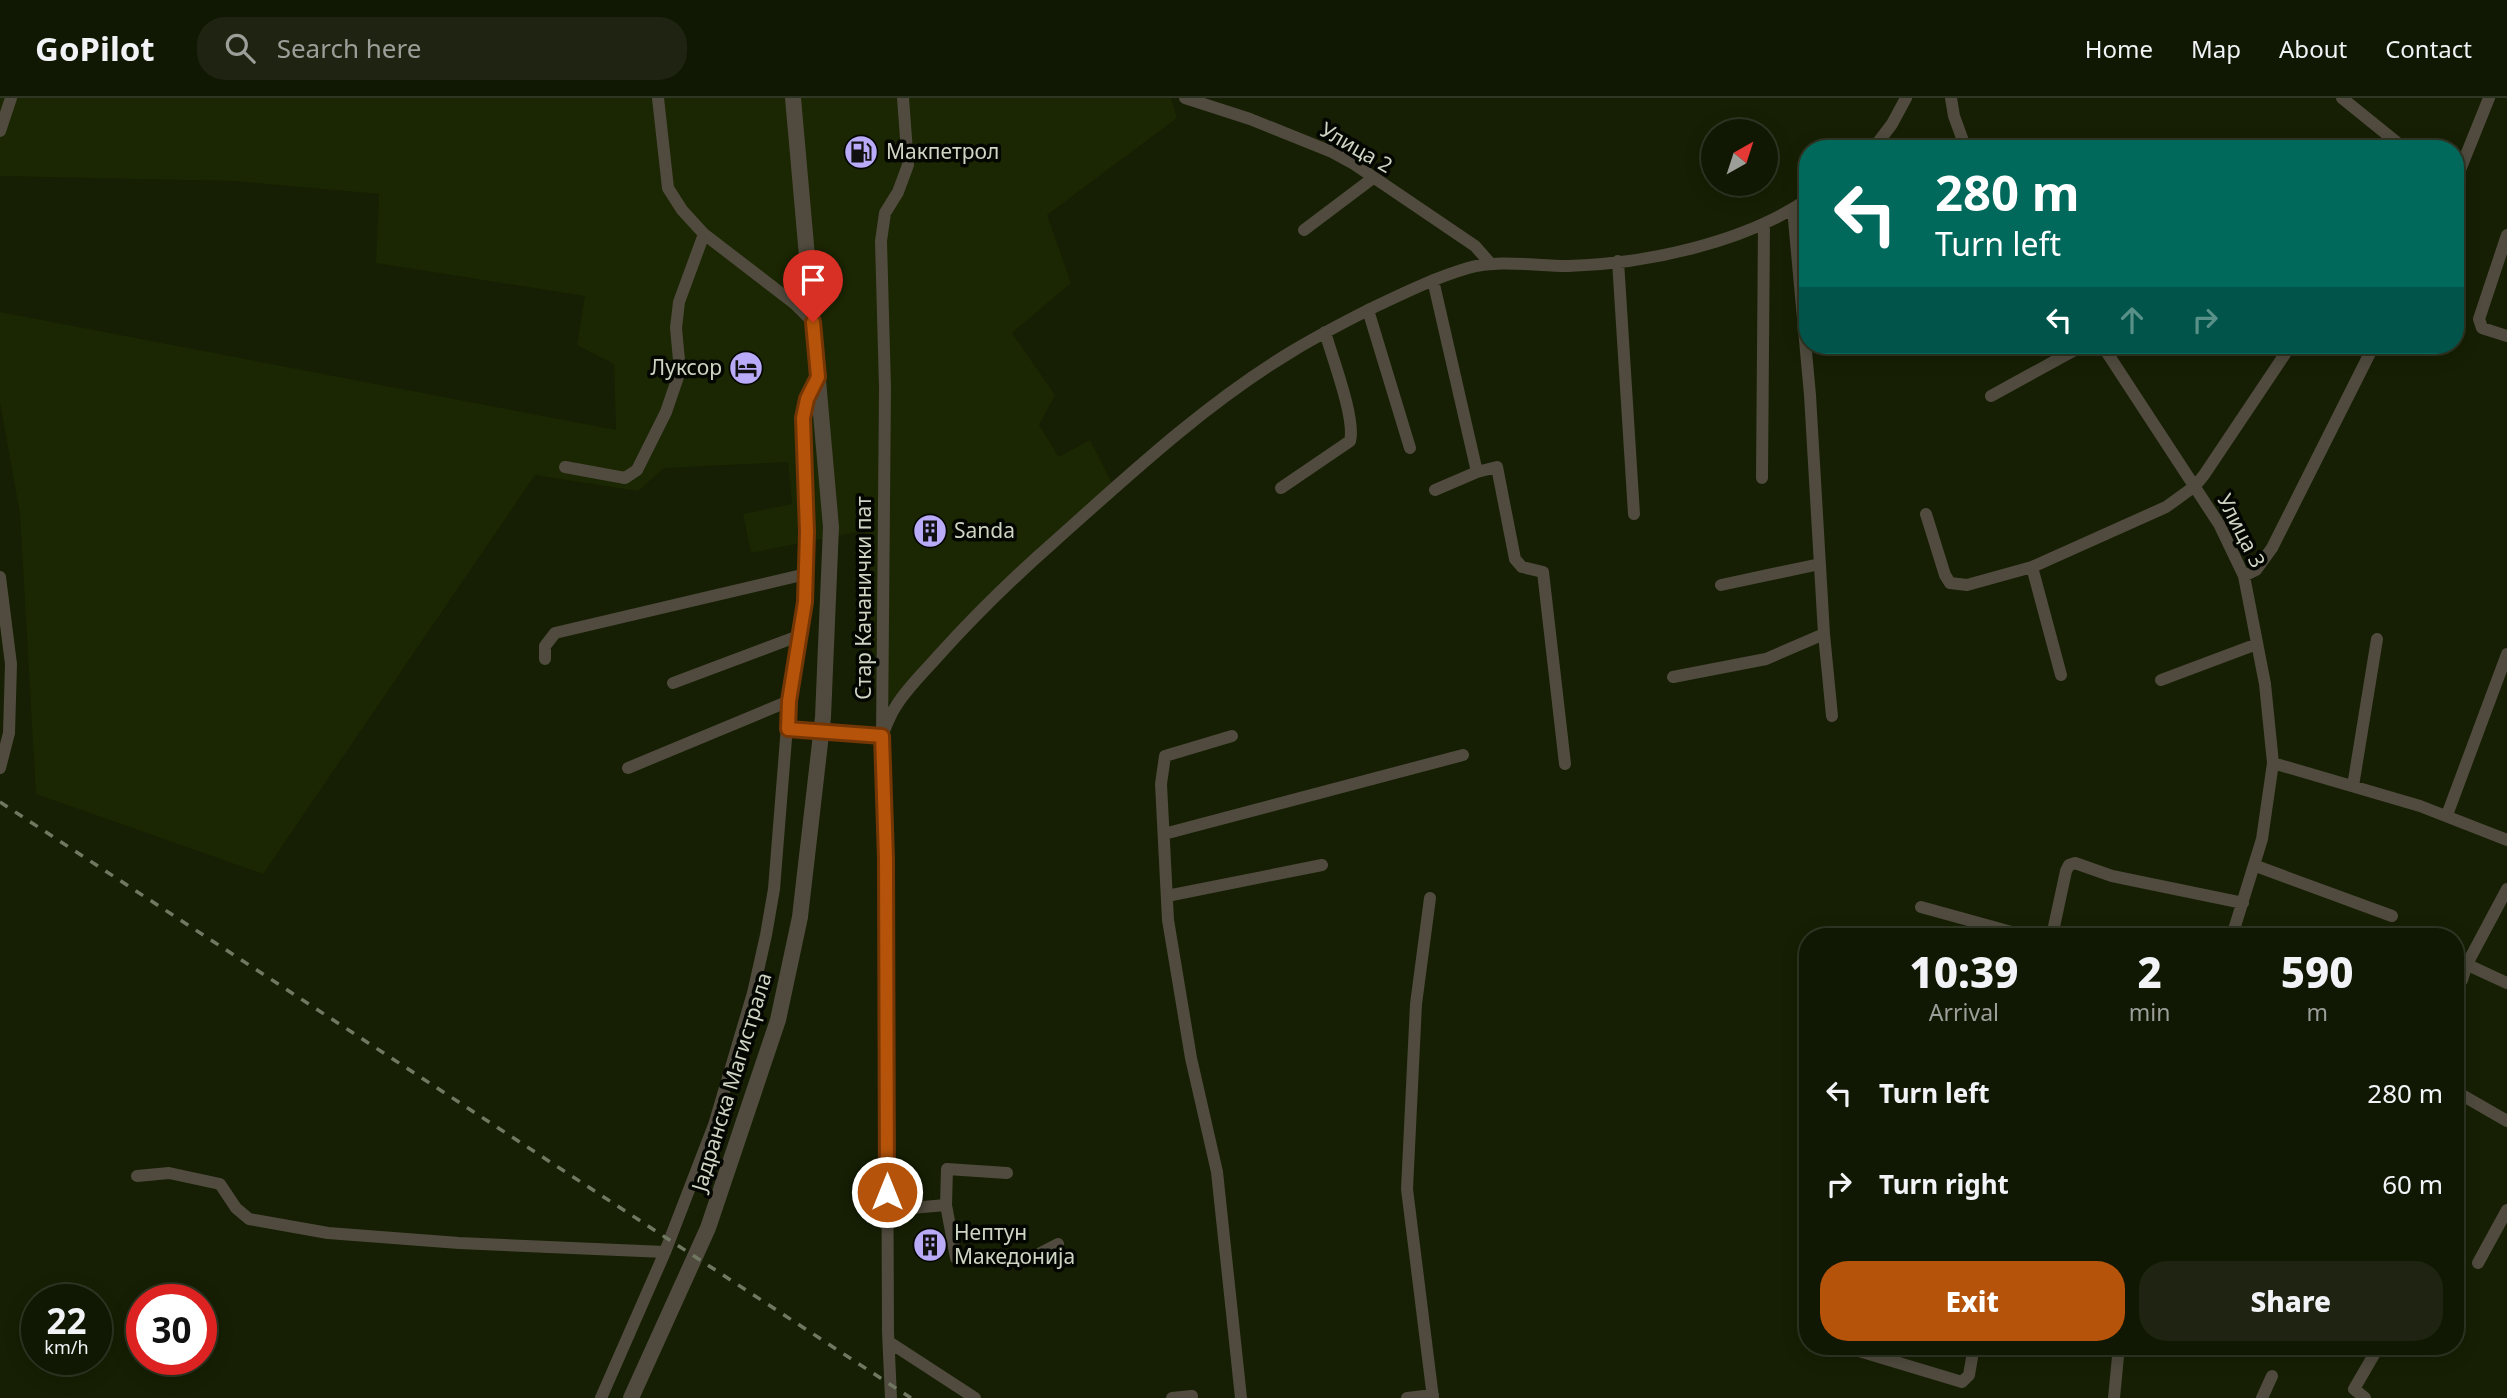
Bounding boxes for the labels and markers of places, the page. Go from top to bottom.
fuel station icon: Макпетрол [842,133,880,171]
place label: Макпетрол [886,137,999,165]
pin [783,250,843,322]
hotel icon: Луксор [727,349,765,387]
place label: Луксор [651,353,722,381]
building icon: Sanda [911,512,949,550]
place label: Sanda [954,516,1015,544]
place label: Нептун Македонија [954,1218,1075,1270]
building icon: Нептун Македонија [911,1226,949,1264]

